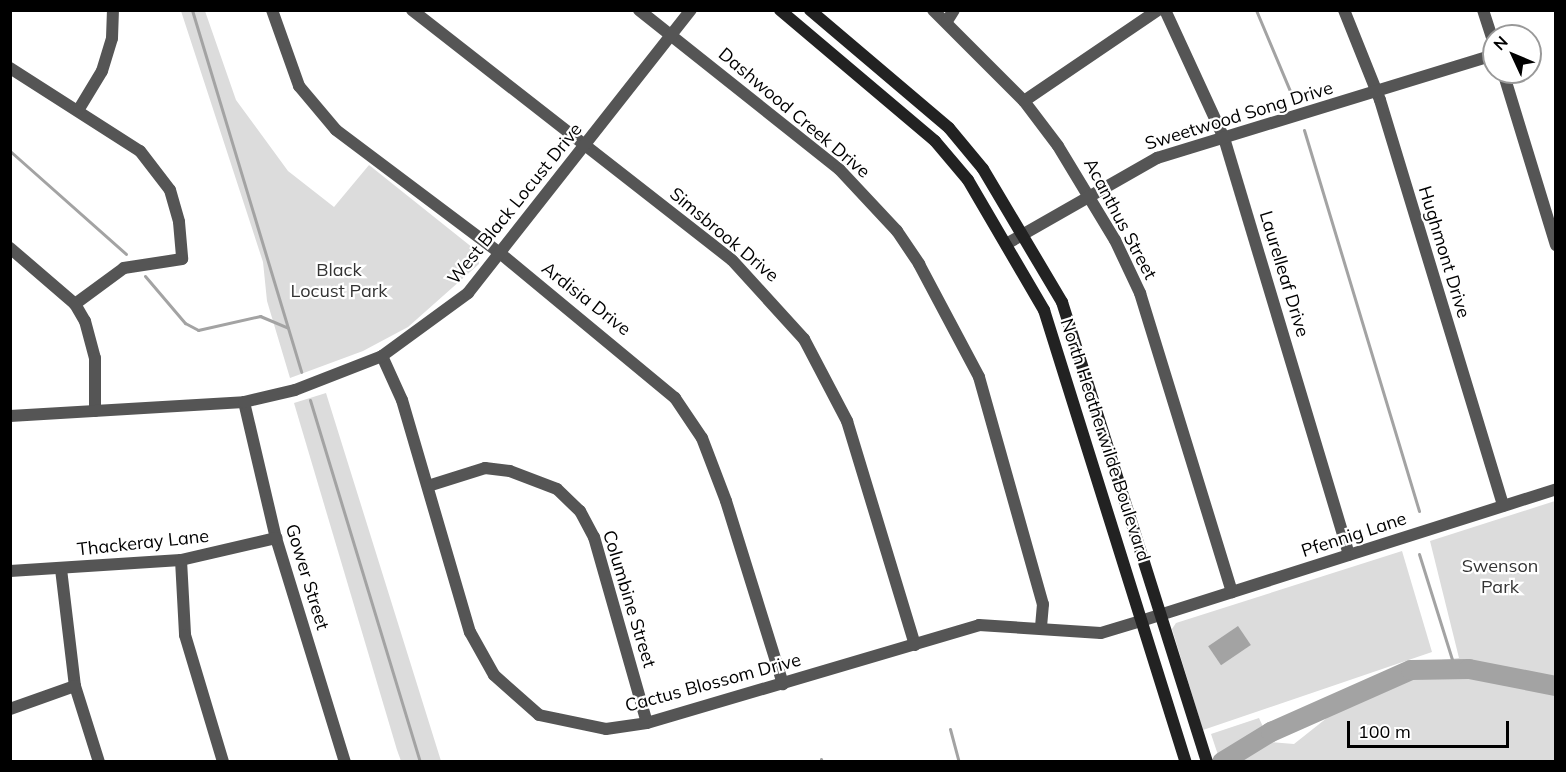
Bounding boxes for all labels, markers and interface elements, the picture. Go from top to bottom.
north arrow [1482,24,1542,84]
text: N [1489,32,1512,54]
street label: Dashwood Creek Drive [714,43,874,183]
street label: Sweetwood Song Drive [1142,77,1336,155]
street label: West Black Locust Drive [443,119,587,289]
street label: Acanthus Street [1079,155,1161,283]
street label: Simsbrook Drive [665,183,783,287]
street label: Hughmont Drive [1414,183,1474,321]
street label: Laurelleaf Drive [1255,208,1313,340]
street label: Ardisia Drive [537,258,635,340]
park label: Black Locust Park [290,260,388,302]
street label: North Heatherwilde Boulevard [1055,316,1155,564]
street label: Pfennig Lane [1299,508,1409,562]
street label: Gower Street [281,521,333,633]
street label: Thackeray Lane [76,525,210,561]
street label: Columbine Street [598,528,660,670]
park label: Swenson Park [1462,556,1538,598]
street label: Cactus Blossom Drive [623,649,803,717]
scale bar [1350,709,1512,747]
text: 100 m [1358,720,1411,743]

